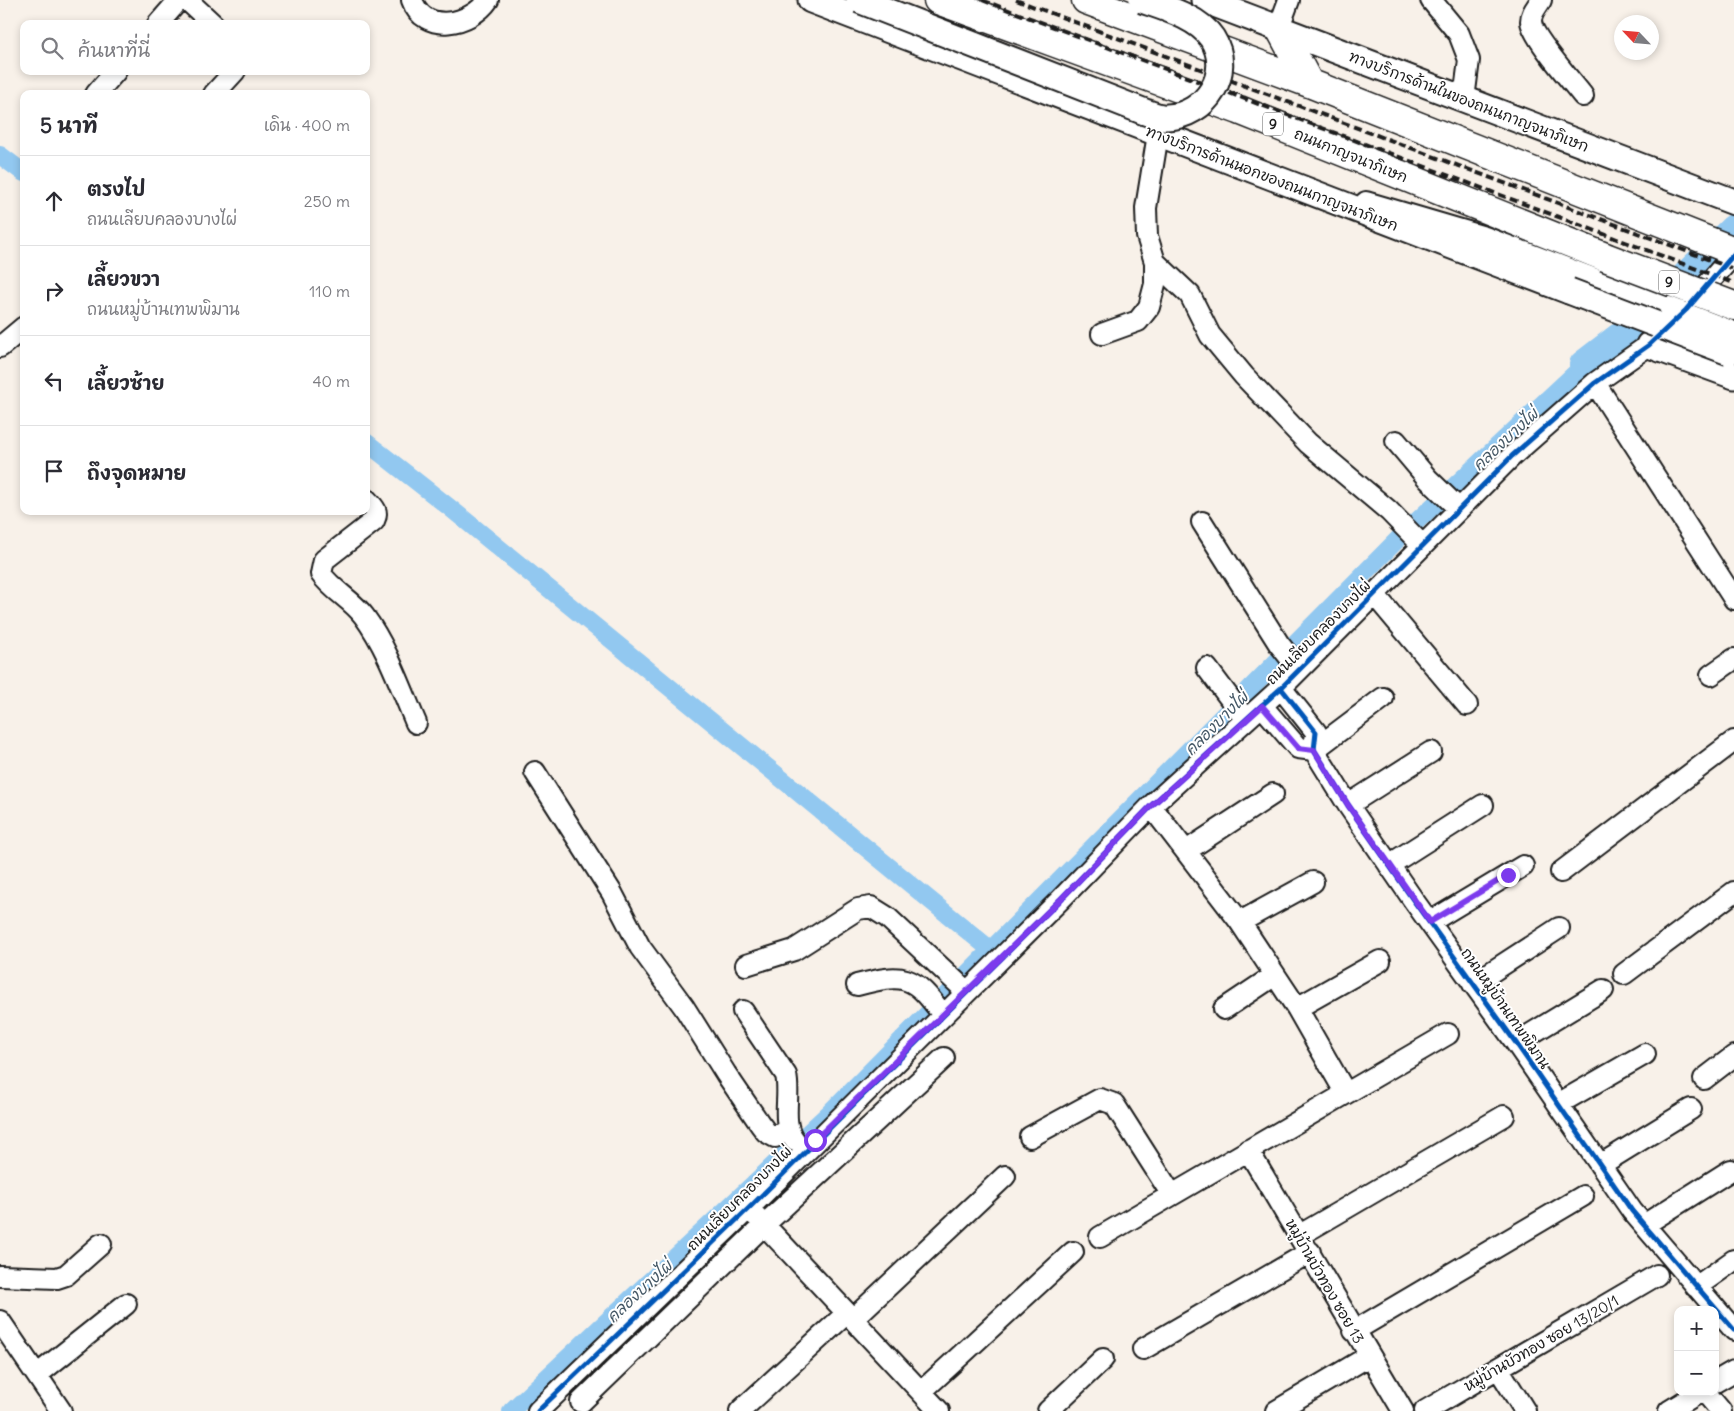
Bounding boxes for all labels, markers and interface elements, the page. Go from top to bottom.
north arrow [1614,15,1659,60]
search box [20,20,370,75]
icon: search [38,34,66,62]
text: ค้นหาที่นี่ [78,38,150,62]
street label: ทางบริการด้านในของถนนกาญจนาภิเษก [1346,47,1592,155]
text: 5 นาที [40,112,98,139]
road number: 9 [1263,112,1283,136]
text: เดิน · 400 m [264,115,350,135]
street label: ทางบริการด้านนอกของถนนกาญจนาภิเษก [1143,121,1401,235]
street label: ถนนกาญจนาภิเษก [1292,124,1410,186]
text: ตรงไป [87,177,145,201]
icon: ahead [40,187,68,215]
text: 250 m [304,191,350,211]
text: ถนนเลียบคลองบางไผ่ [87,209,237,229]
text: เลี้ยวขวา [87,267,160,291]
road number: 9 [1659,270,1679,294]
icon: right [40,277,68,305]
text: 110 m [309,281,350,301]
text: ถนนหมู่บ้านเทพพิมาน [87,299,240,319]
icon: left [40,367,68,395]
text: เลี้ยวซ้าย [87,371,164,395]
text: 40 m [312,371,350,391]
water label: คลองบางไผ่ [1468,402,1544,474]
icon: arrive [40,457,68,485]
text: ถึงจุดหมาย [87,461,186,485]
street label: ถนนเลียบคลองบางไผ่ [1262,576,1374,688]
water label: คลองบางไผ่ [1180,685,1254,759]
route end [1497,864,1520,887]
street label: ถนนหมู่บ้านเทพพิมาน [1456,944,1555,1073]
route start [804,1129,827,1152]
street label: ถนนเลียบคลองบางไผ่ [683,1142,795,1254]
street label: หมู่บ้านบัวทอง ซอย 13 [1280,1215,1368,1348]
water label: คลองบางไผ่ [602,1254,678,1326]
street label: หมู่บ้านบัวทอง ซอย 13/20/1 [1460,1291,1623,1397]
map controls [1674,1306,1719,1396]
button: + [1674,1306,1719,1351]
button: − [1674,1351,1719,1396]

